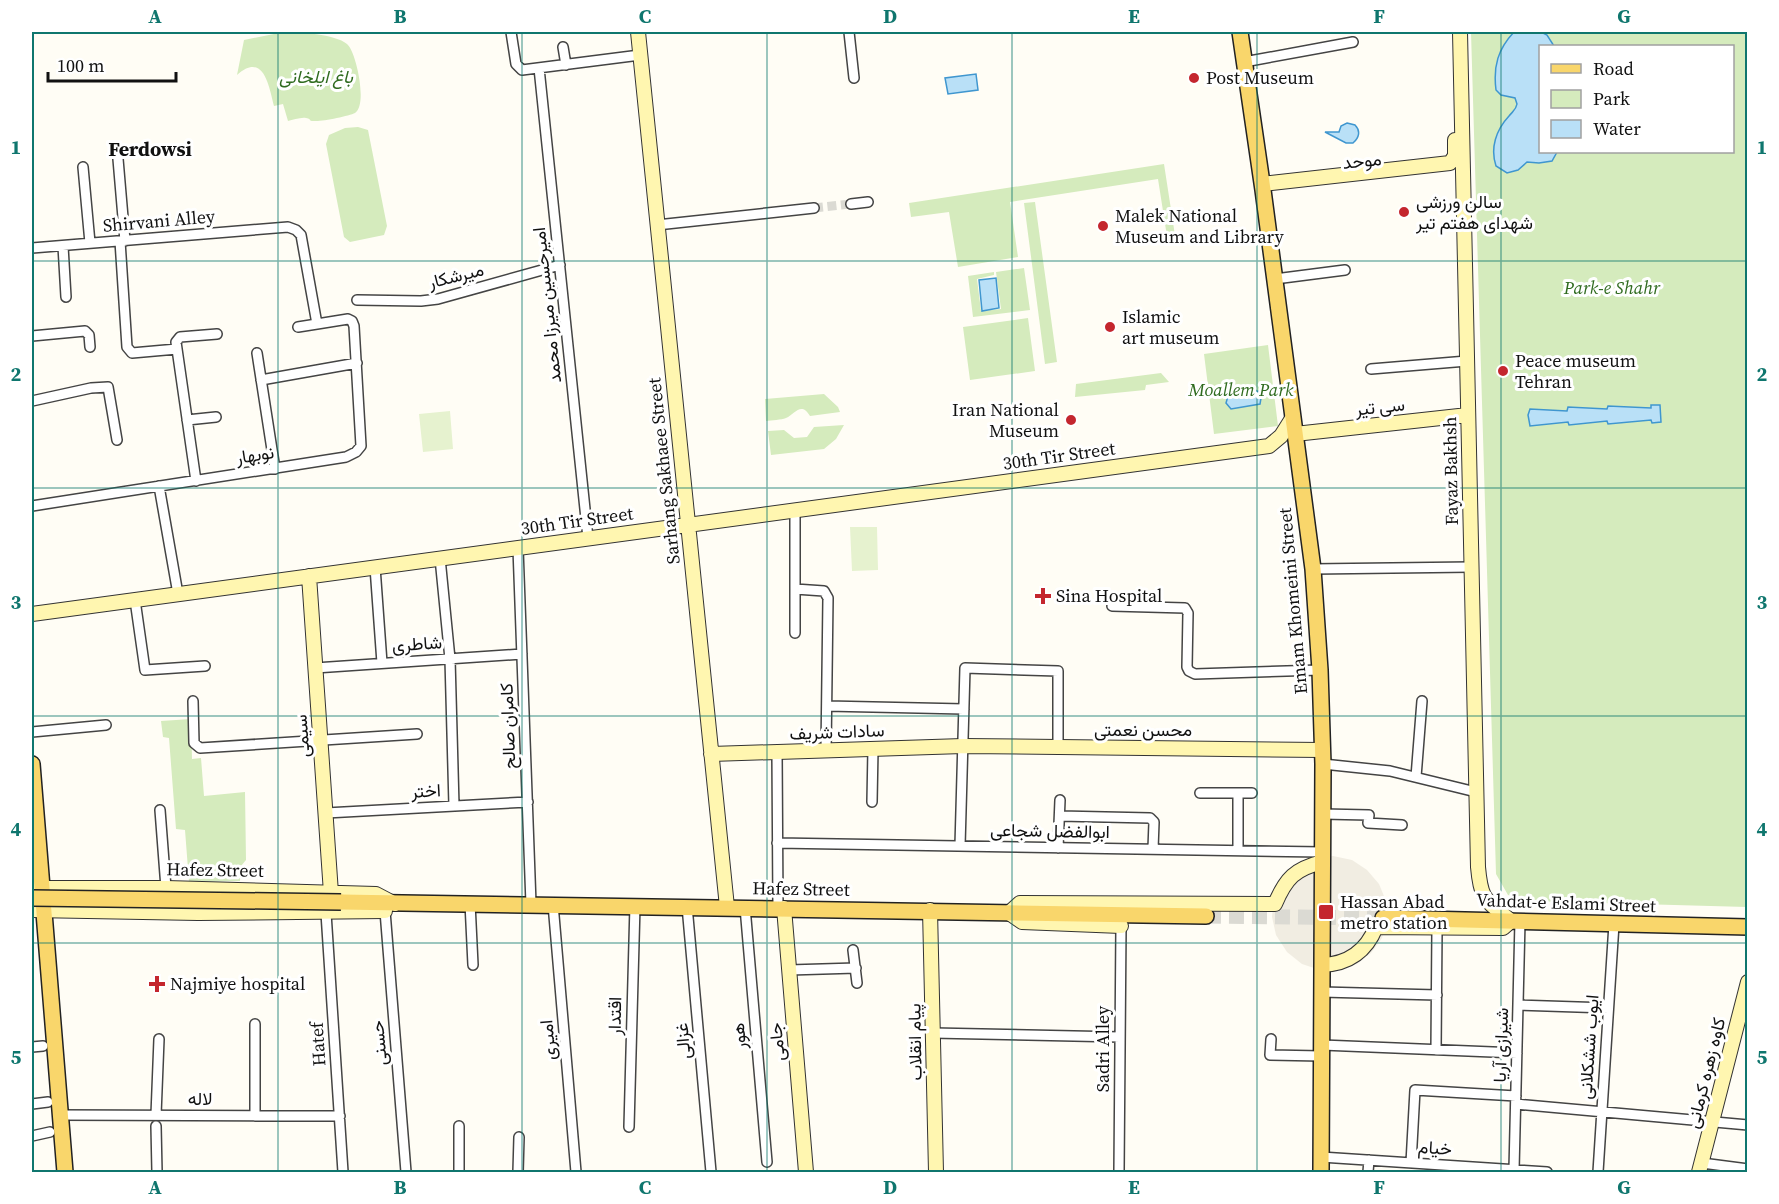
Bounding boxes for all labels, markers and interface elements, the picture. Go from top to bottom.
text: A [148,2,162,30]
text: B [393,2,407,30]
text: C [639,2,651,30]
text: D [883,2,897,30]
text: E [1128,2,1140,30]
text: F [1373,2,1385,30]
text: G [1617,2,1631,30]
scale bar [48,45,176,83]
legend [1539,45,1734,153]
text: 100 m [57,53,104,78]
text: Road [1593,56,1634,81]
park label: باغ ایلخانی [279,64,354,90]
place label: Post Museum [1206,65,1314,90]
marker: Post Museum [1187,71,1201,85]
text: Park [1593,86,1630,111]
text: Water [1593,116,1641,141]
text: 1 [11,133,21,161]
text: 1 [1757,133,1767,161]
district label: Ferdowsi [108,135,192,163]
street label: موحد [1341,146,1383,175]
place label: سالن ورزشی شهدای هفتم تیر [1415,189,1533,235]
street label: Shirvani Alley [102,203,217,238]
place label: Malek National Museum and Library [1115,203,1284,249]
marker: سالن ورزشی شهدای هفتم تیر [1397,205,1411,219]
marker: Malek National Museum and Library [1096,219,1110,233]
street label: امیرحسین میرزا محمد [526,226,567,384]
street label: میرشکار [424,257,486,295]
park label: Park-e Shahr [1563,275,1661,300]
place label: Islamic art museum [1122,304,1219,350]
marker: Islamic art museum [1103,320,1117,334]
place label: Peace museum Tehran [1515,348,1636,394]
text: 2 [11,360,22,388]
text: 2 [1757,360,1768,388]
marker: Peace museum Tehran [1496,364,1510,378]
street label: Sarhang Sakhaee Street [641,376,686,566]
park label: Moallem Park [1187,377,1294,402]
street label: سی تیر [1353,391,1406,422]
place label: Iran National Museum [952,397,1059,443]
marker: Iran National Museum [1064,413,1078,427]
street label: Fayaz Bakhsh [1437,416,1464,526]
street label: 30th Tir Street [1001,435,1117,476]
street label: نوبهار [233,439,276,470]
street label: 30th Tir Street [519,500,635,541]
street label: Emam Khomeini Street [1272,507,1313,695]
place label: Sina Hospital [1056,583,1162,608]
marker: Sina Hospital [1034,587,1052,605]
text: 3 [11,588,22,616]
text: 3 [1757,588,1768,616]
street label: شاطری [391,629,443,658]
street label: کامران صالح [494,683,521,769]
street label: سیمی [288,714,315,758]
street label: سادات شریف [789,717,885,746]
street label: محسن نعمتی [1094,717,1192,742]
street label: اختر [410,777,441,804]
text: 4 [11,815,22,843]
text: 4 [1757,815,1768,843]
street label: ابوالفضل شجاعی [990,817,1110,844]
street label: Hafez Street [166,856,264,883]
street label: Hafez Street [752,875,850,902]
street label: Vahdat-e Eslami Street [1476,887,1657,918]
place label: Hassan Abad metro station [1340,889,1448,935]
marker: Hassan Abad metro station [1317,903,1335,921]
place label: Najmiye hospital [170,971,305,996]
marker: Najmiye hospital [148,975,166,993]
street label: ایوب ششکلانی [1572,994,1605,1100]
street label: اقتدار [602,996,627,1037]
street label: پیام انقلاب [901,1003,928,1081]
street label: Sadri Alley [1090,1005,1115,1092]
street label: شیرازی آریا [1487,1007,1514,1083]
street label: کاوه زهره کرمانی [1680,1015,1731,1131]
street label: Hatef [303,1019,332,1067]
street label: امیری [533,1019,562,1061]
street label: حسنی [364,1020,393,1067]
street label: غزالی [668,1022,697,1060]
street label: هور [725,1022,752,1051]
street label: جامی [762,1022,791,1062]
text: 5 [11,1043,22,1071]
text: 5 [1757,1043,1768,1071]
street label: لاله [188,1086,212,1111]
street label: خیام [1417,1134,1453,1161]
text: A [148,1173,162,1201]
text: B [393,1173,407,1201]
text: C [639,1173,651,1201]
text: D [883,1173,897,1201]
text: E [1128,1173,1140,1201]
text: F [1373,1173,1385,1201]
text: G [1617,1173,1631,1201]

